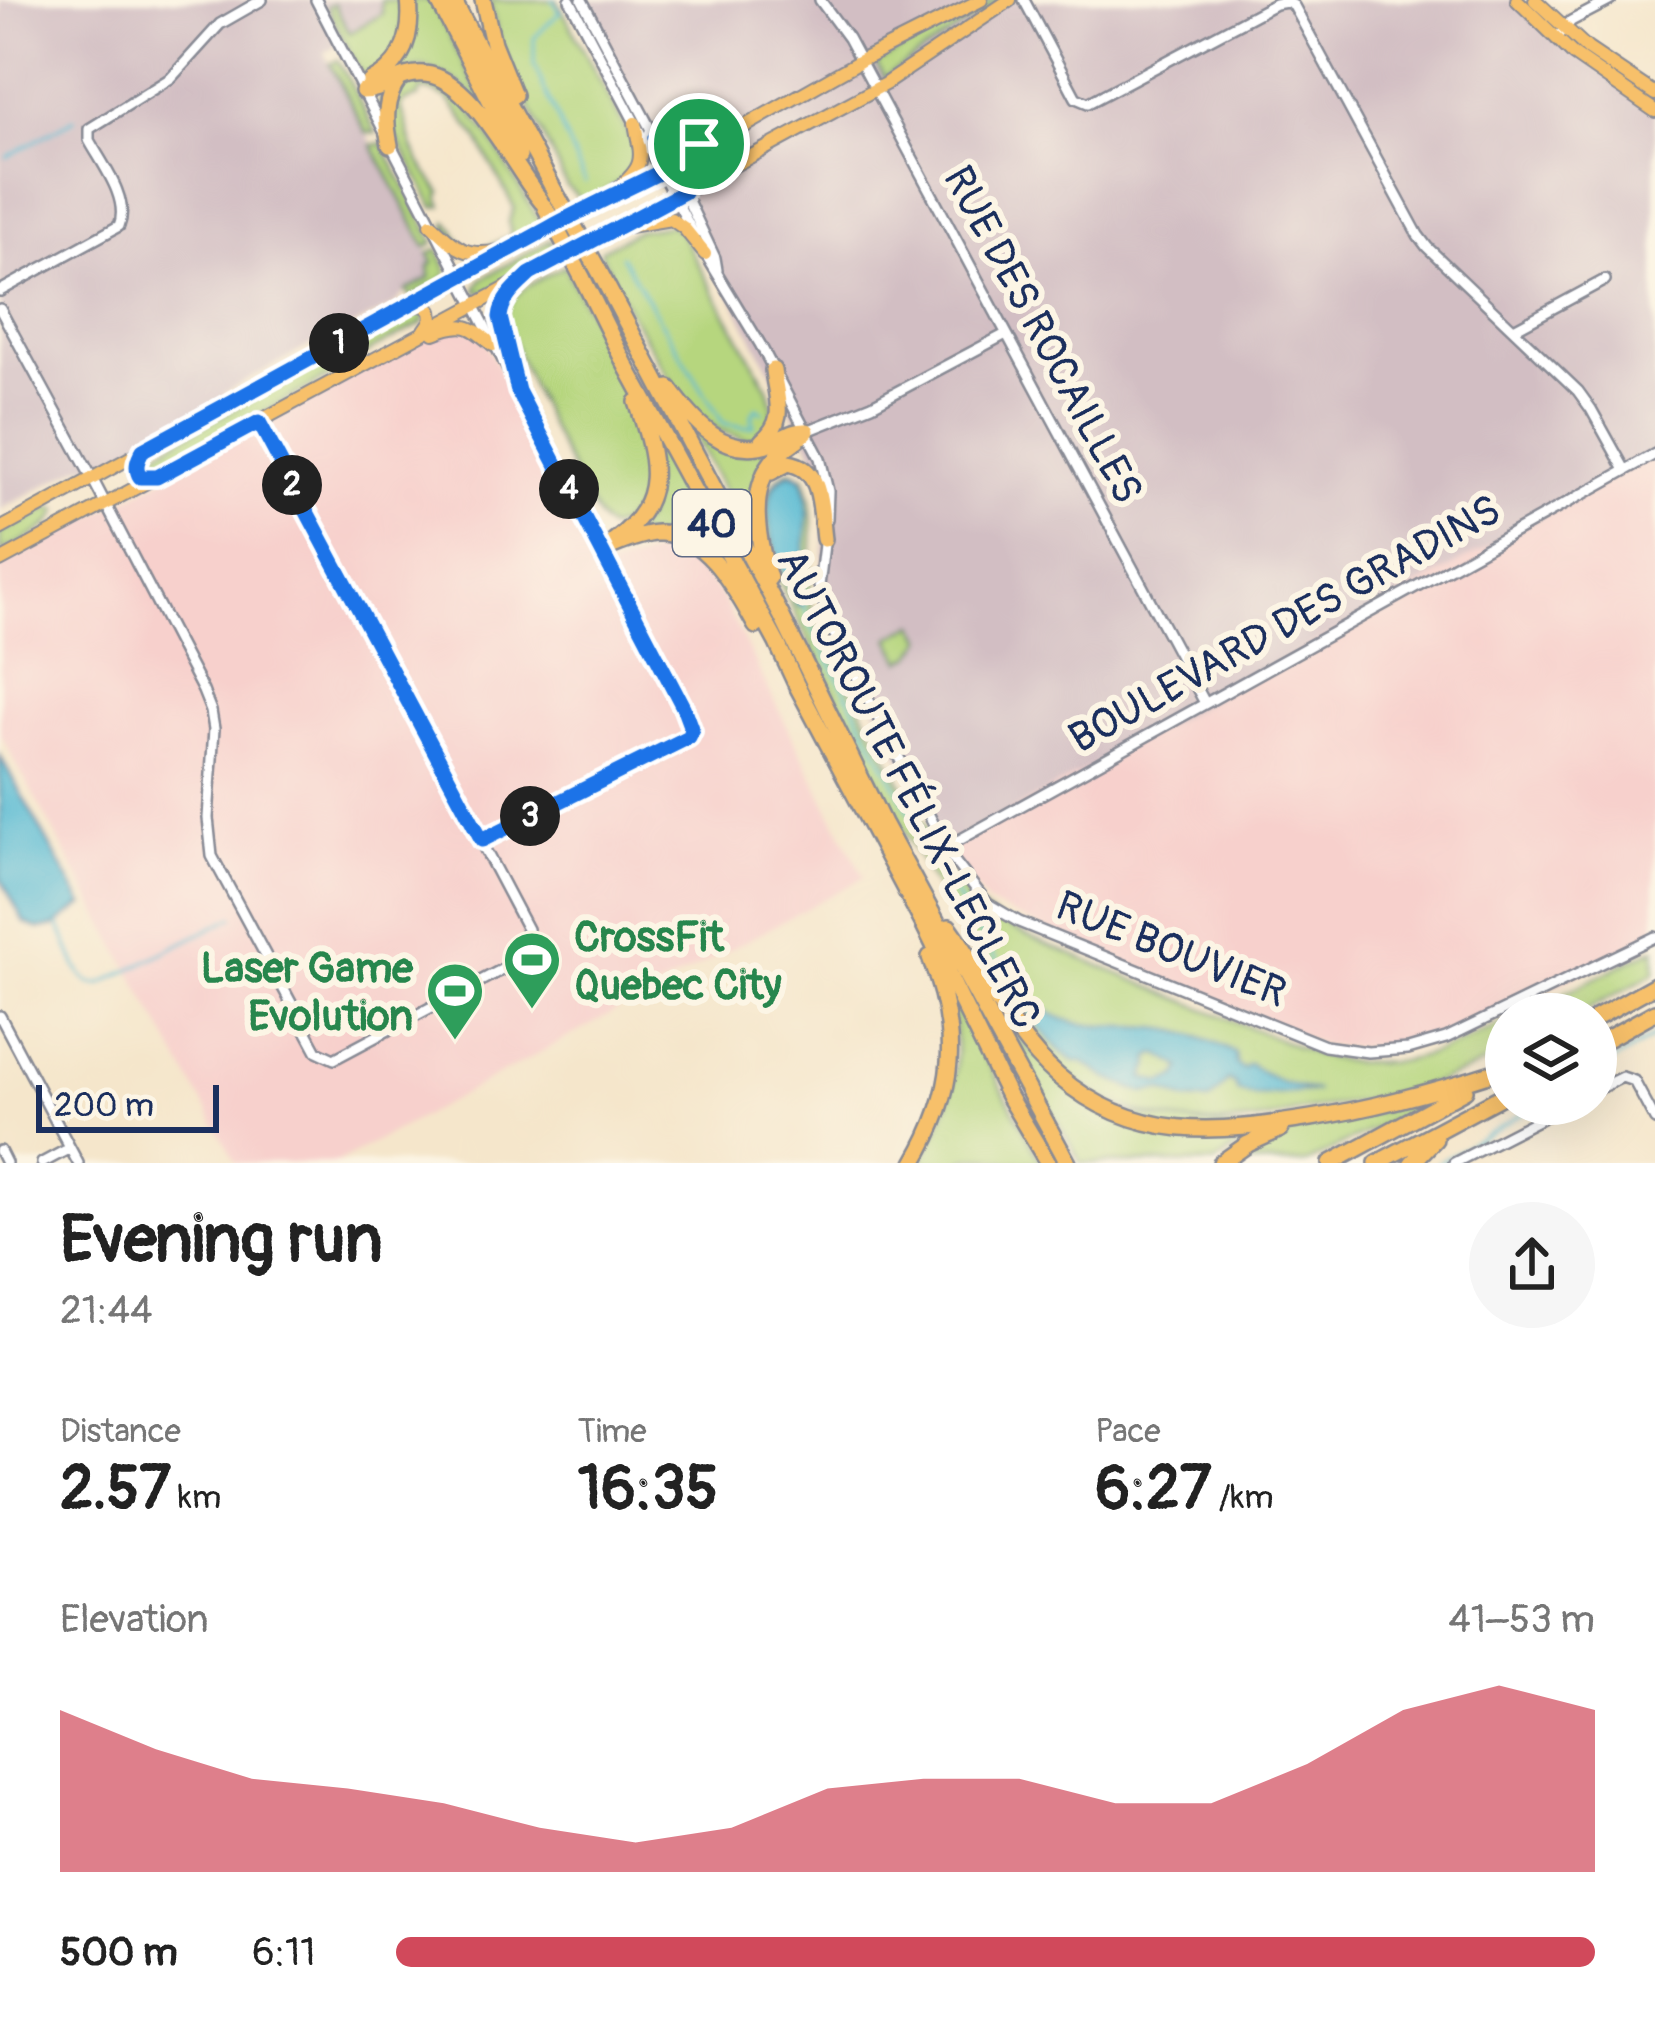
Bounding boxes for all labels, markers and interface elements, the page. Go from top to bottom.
pin [648,93,750,195]
icon: arrive [666,111,732,177]
street label: RUE DES ROCAILLES [931,157,1153,513]
pin: 1 [309,313,369,373]
text: 1 [333,322,345,363]
pin: 2 [262,455,322,515]
pin: 4 [539,459,599,519]
text: 2 [283,464,301,505]
text: 4 [559,468,579,509]
street label: BOULEVARD DES GRADINS [1060,484,1510,765]
road number: 40 [673,490,751,556]
street label: AUTOROUTE FÉLIX-LECLERC [764,540,1052,1037]
pin: 3 [500,786,560,846]
text: 3 [521,795,539,836]
street label: RUE BOUVIER [1048,880,1294,1020]
place label: CrossFit Quebec City [574,912,782,1012]
sports icon: CrossFit Quebec City [501,929,563,1011]
place label: Laser Game Evolution [201,943,414,1043]
sports icon: Laser Game Evolution [424,960,486,1042]
map controls [1485,993,1617,1125]
button: layers [1485,993,1617,1125]
scale bar [36,1079,219,1132]
text: 200 m [54,1085,154,1126]
text: Evening run [60,1199,383,1282]
button: share [1469,1202,1595,1328]
text: 21:44 [60,1286,153,1335]
text: Distance [60,1411,181,1452]
text: Time [578,1411,647,1452]
text: Pace [1095,1411,1161,1452]
text: 2.57 [60,1452,171,1527]
text: 16:35 [578,1452,718,1527]
text: 6:27 [1095,1452,1212,1527]
text: km [171,1477,221,1518]
text: /km [1212,1477,1274,1518]
text: Elevation [60,1595,209,1644]
text: 41–53 m [1448,1595,1595,1644]
text: 500 m [60,1928,178,1977]
text: 6:11 [252,1928,316,1977]

